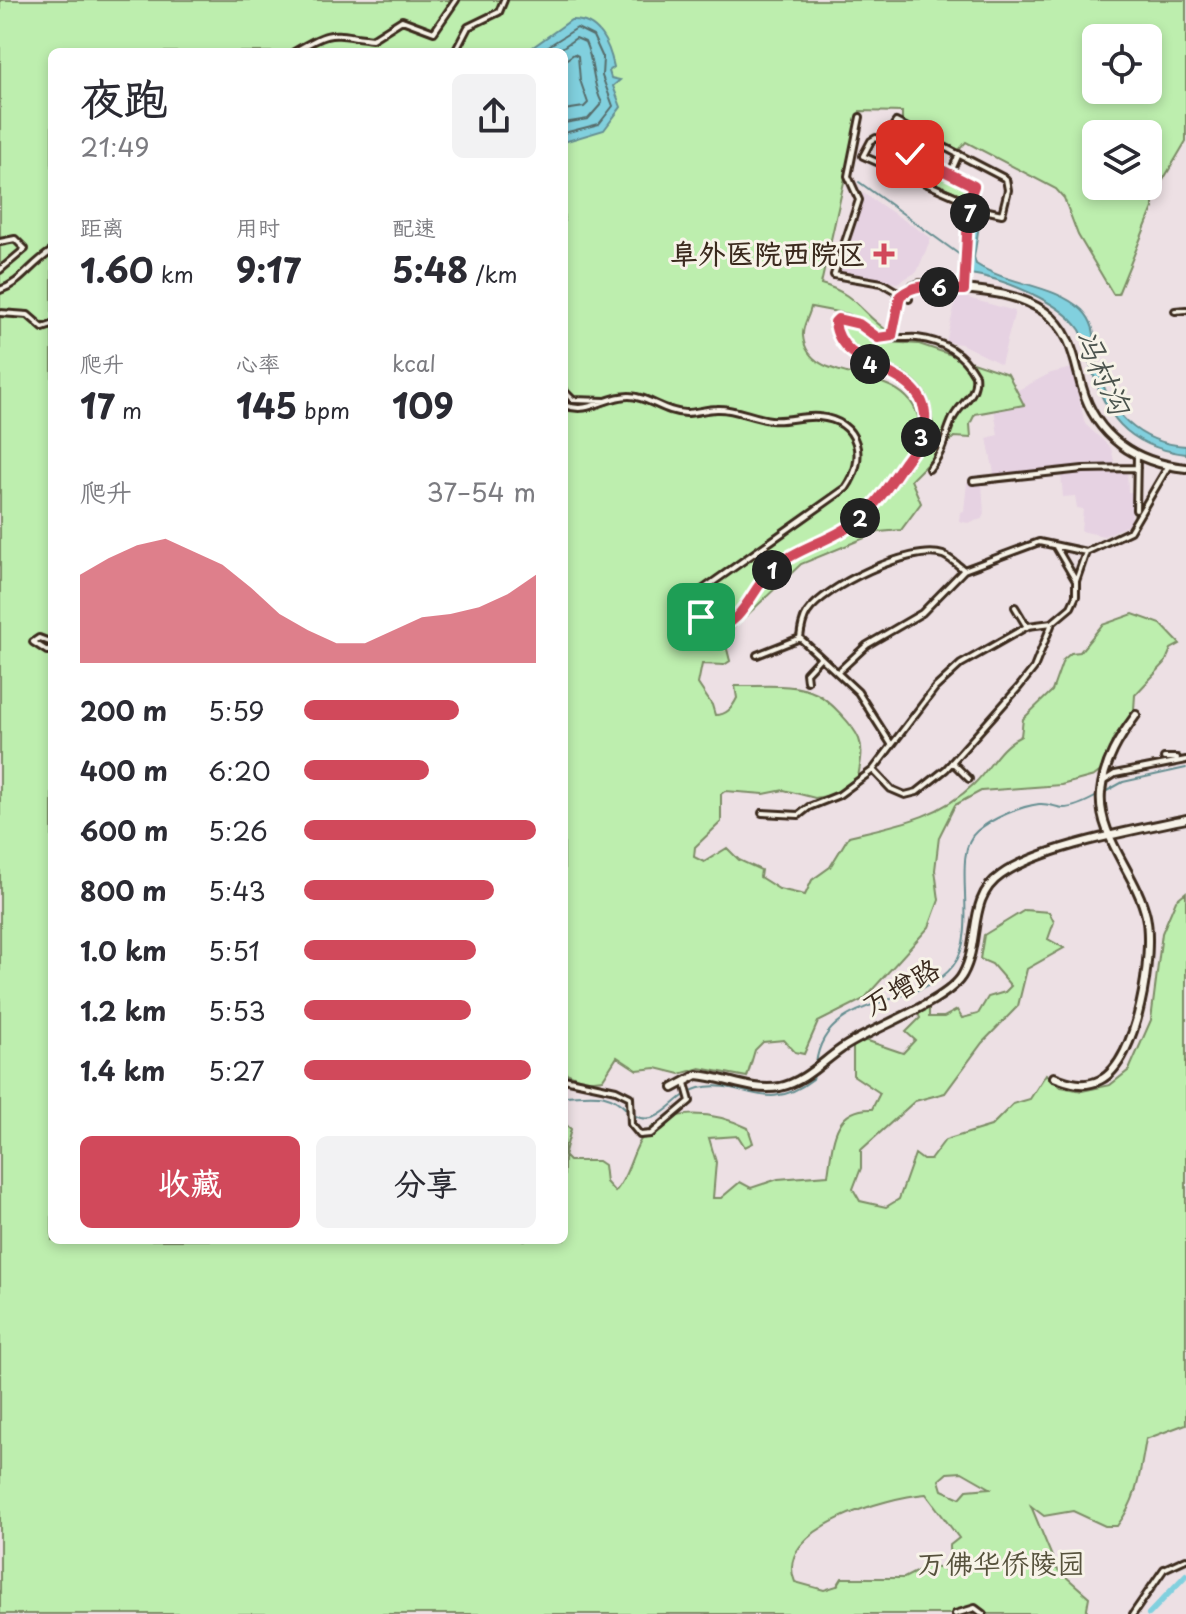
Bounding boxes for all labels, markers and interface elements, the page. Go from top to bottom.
map controls [1082,24,1162,200]
button: locate [1082,24,1162,104]
text: 夜跑 [80,64,168,130]
button: share [452,74,536,158]
pin [876,120,944,188]
button: layers [1082,120,1162,200]
text: 21:49 [80,127,149,166]
icon: check [888,132,932,176]
pin: 7 [950,193,990,233]
text: 7 [964,196,976,229]
text: 距离 [80,210,124,243]
text: 用时 [236,210,280,243]
text: 配速 [392,210,436,243]
place label: 阜外医院西院区 [670,231,866,274]
text: 1.60 [80,243,154,295]
text: 9:17 [236,243,301,295]
text: 5:48 [392,243,468,295]
marker: 阜外医院西院区 [873,243,895,265]
text: km [154,257,194,290]
text: /km [468,257,518,290]
pin: 6 [919,267,959,307]
text: 6 [931,270,947,303]
water label: 冯村沟 [1065,321,1145,424]
pin: 4 [850,344,890,384]
text: 爬升 [80,346,124,379]
text: 心率 [236,346,280,379]
text: kcal [392,346,436,379]
text: 4 [863,347,877,380]
text: 17 [80,379,115,431]
text: 145 [236,379,297,431]
text: 109 [392,379,454,431]
text: m [115,393,142,426]
text: bpm [297,393,350,426]
pin: 3 [901,417,941,457]
text: 3 [914,420,928,453]
text: 爬升 [80,472,132,511]
text: 37–54 m [426,472,536,511]
pin: 2 [840,498,880,538]
text: 2 [852,501,868,534]
pin: 1 [752,550,792,590]
text: 1 [767,553,777,586]
pin [667,583,735,651]
icon: arrive [679,595,723,639]
text: 200 m [80,691,167,730]
text: 5:59 [208,691,265,730]
text: 400 m [80,751,168,790]
text: 6:20 [208,751,271,790]
text: 600 m [80,811,168,850]
text: 5:26 [208,811,268,850]
text: 800 m [80,871,167,910]
text: 5:43 [208,871,266,910]
text: 1.0 km [80,931,167,970]
text: 5:51 [208,931,260,970]
street label: 万增路 [853,946,947,1025]
text: 1.2 km [80,991,166,1030]
text: 5:53 [208,991,266,1030]
text: 1.4 km [80,1051,165,1090]
text: 5:27 [208,1051,265,1090]
button: 收藏 [80,1136,300,1228]
button: 分享 [316,1136,536,1228]
park label: 万佛华侨陵园 [917,1541,1085,1584]

